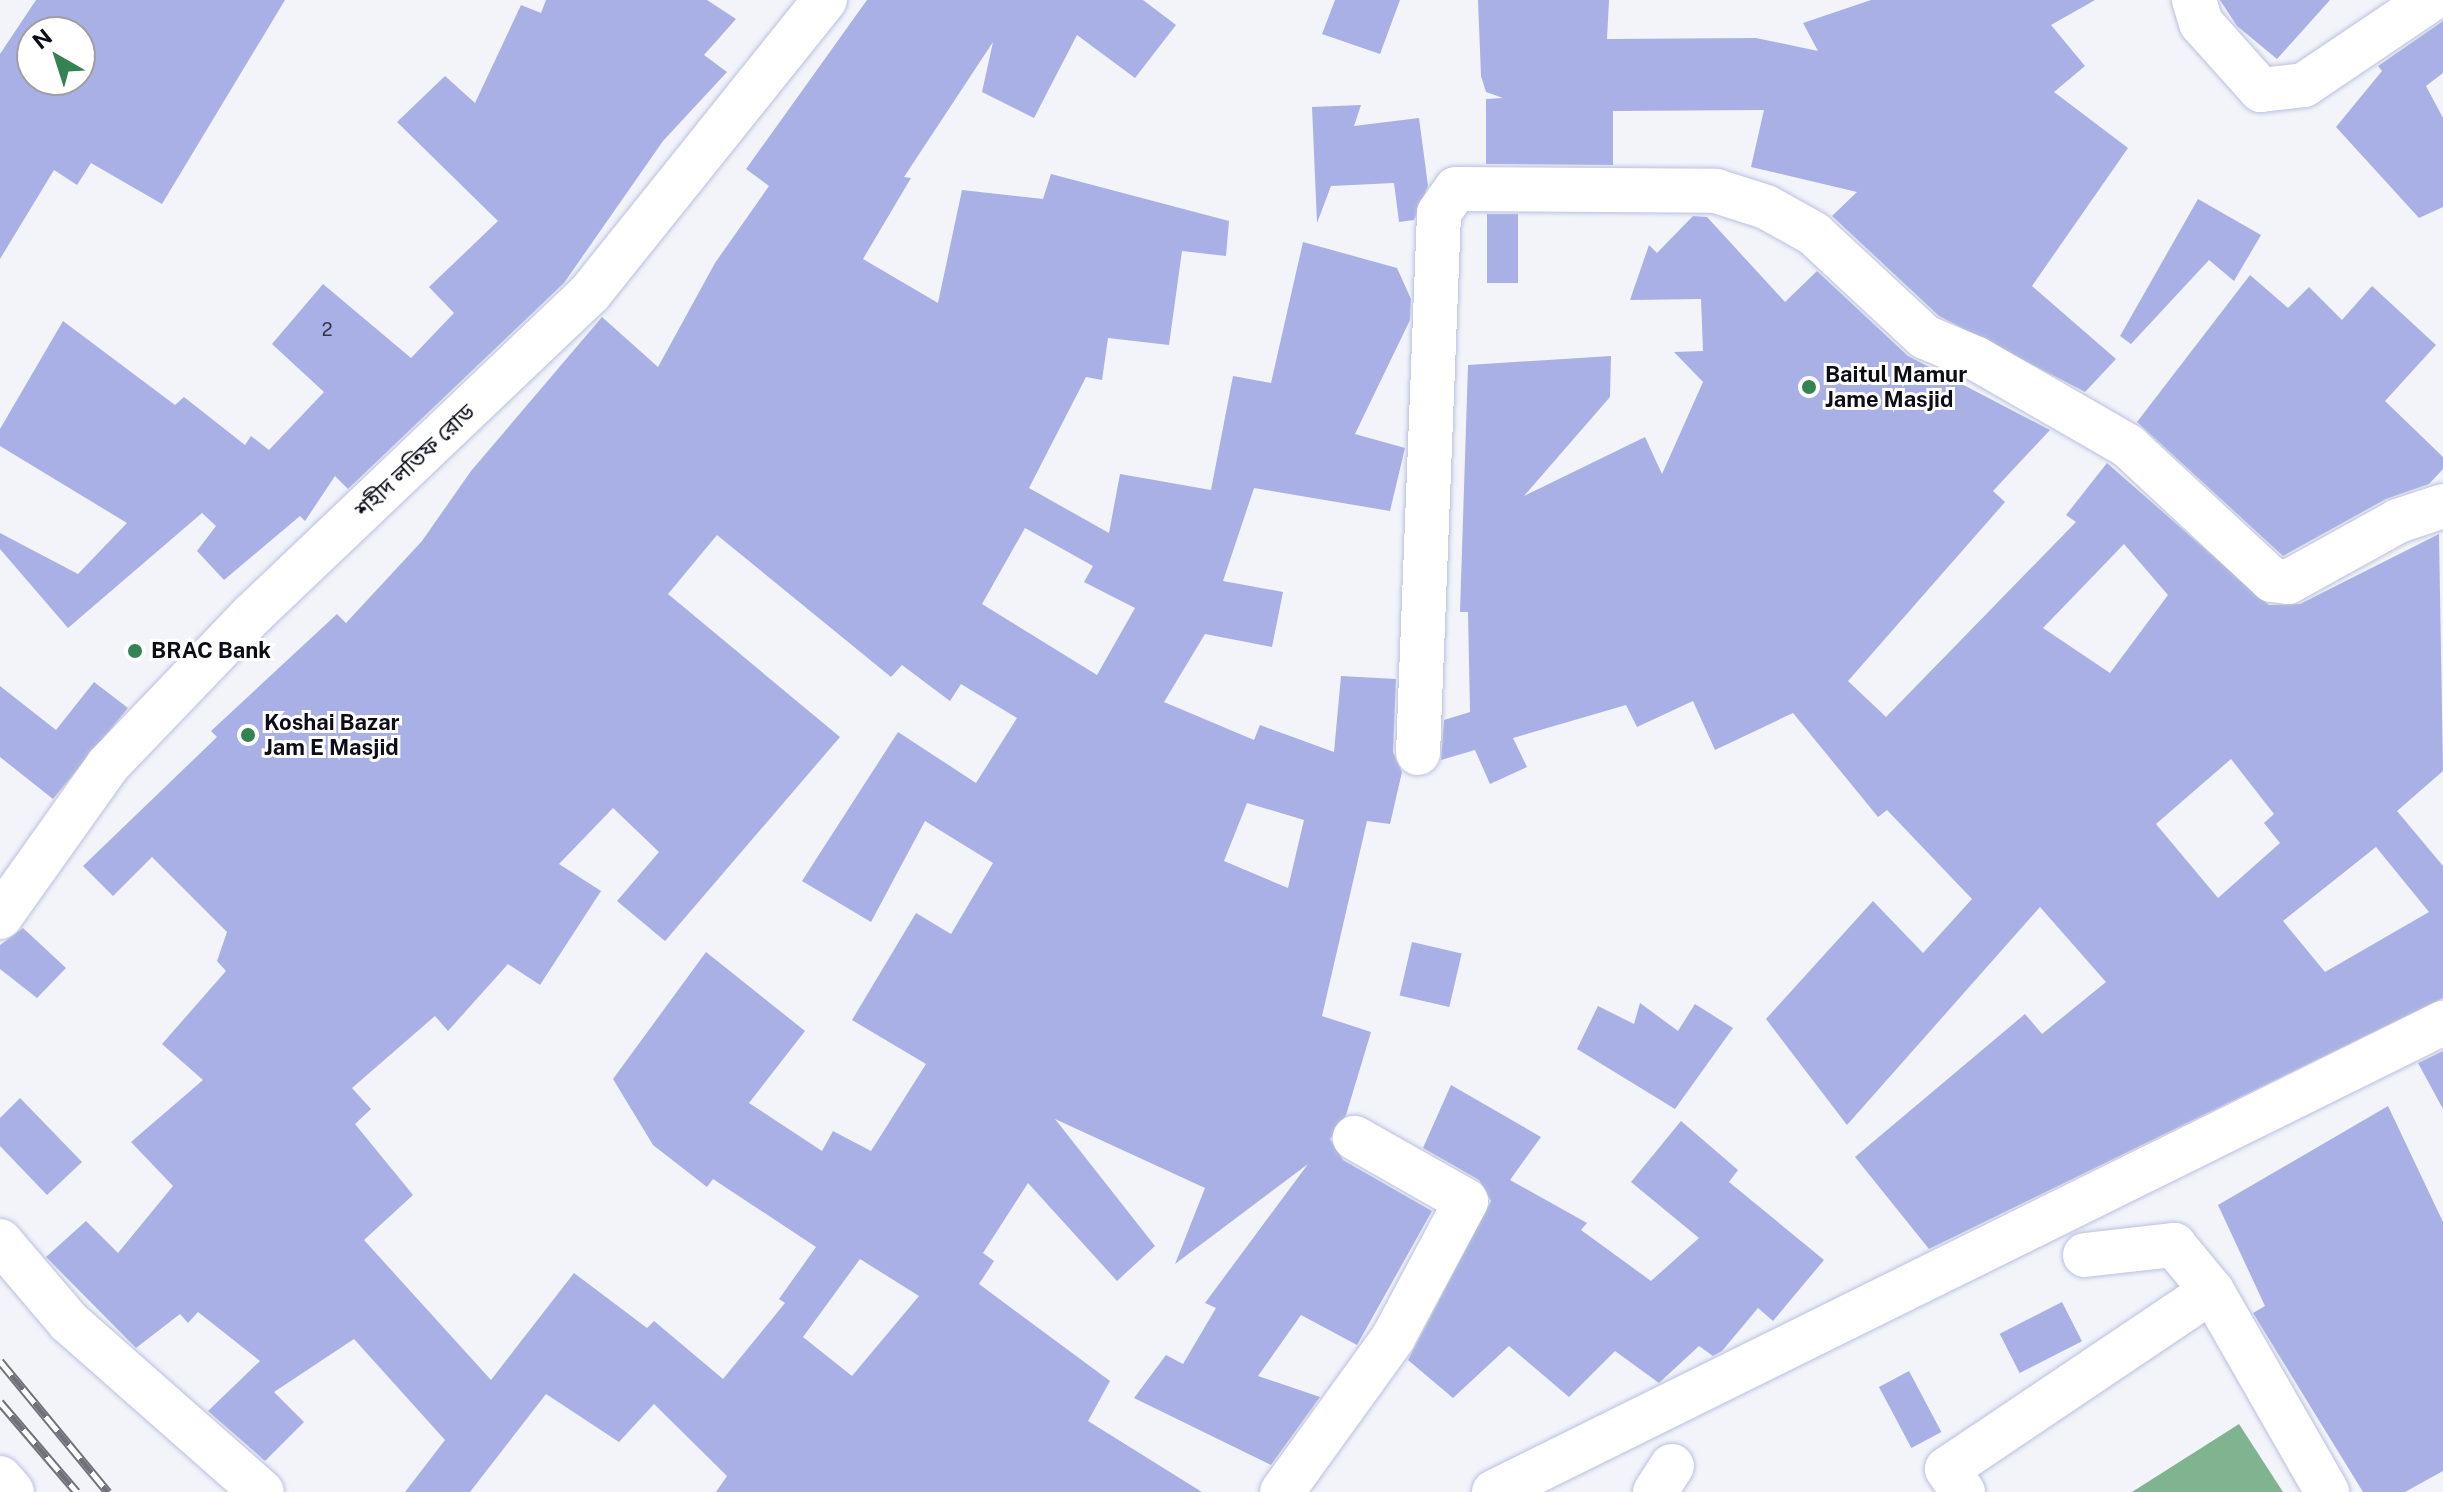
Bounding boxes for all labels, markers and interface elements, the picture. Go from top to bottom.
north arrow [16,16,96,96]
text: N [27,23,57,54]
house number: 2 [322,319,332,341]
place label: Baitul Mamur Jame Masjid [1825,361,1967,412]
marker: Baitul Mamur Jame Masjid [1800,378,1818,396]
street label: শহীদ লতিফ রোড [350,399,480,523]
place label: BRAC Bank [151,638,271,664]
marker: BRAC Bank [126,642,144,660]
place label: Koshai Bazar Jam E Masjid [264,709,400,760]
marker: Koshai Bazar Jam E Masjid [239,726,257,744]

